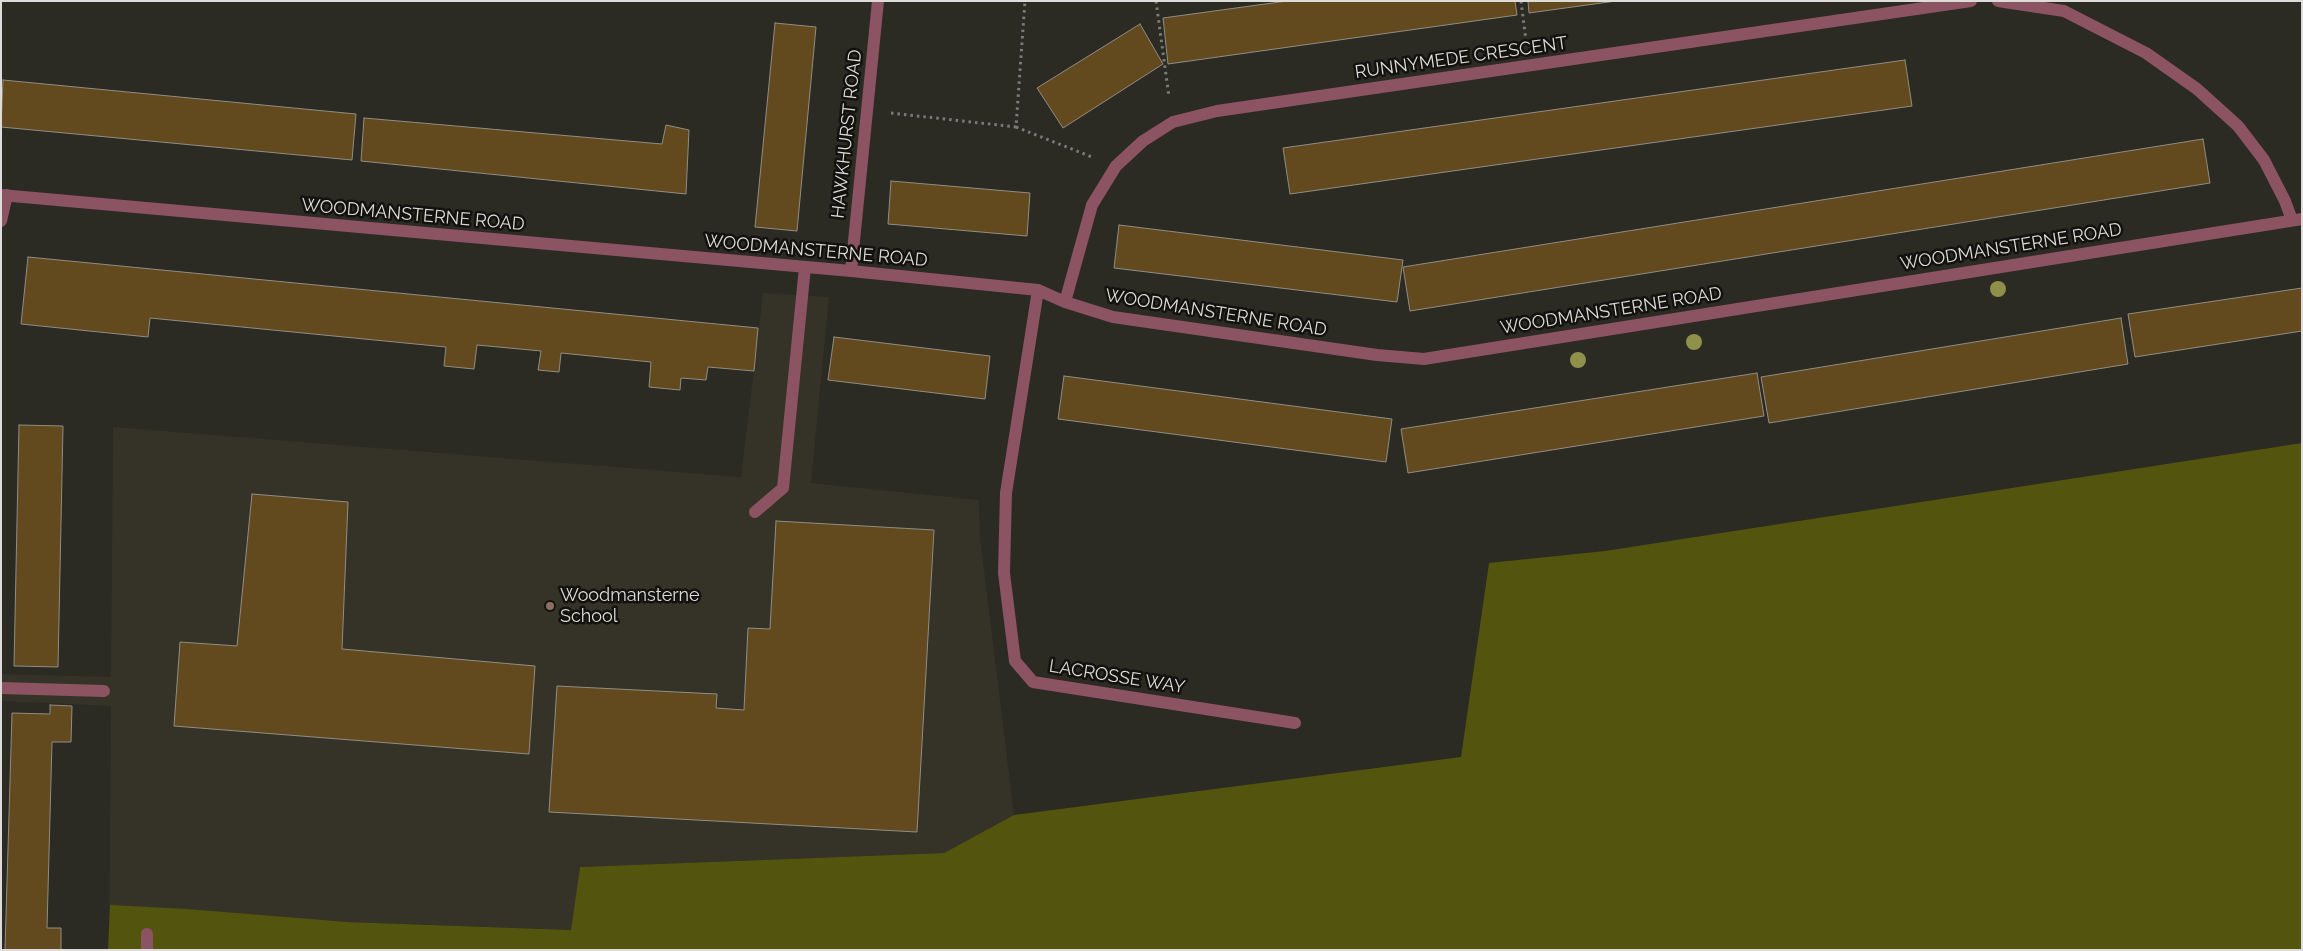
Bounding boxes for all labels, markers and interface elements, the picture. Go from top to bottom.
street label: RUNNYMEDE CRESCENT [1353,32,1569,84]
street label: HAWKHURST ROAD [827,48,867,220]
street label: WOODMANSTERNE ROAD [300,194,526,236]
street label: WOODMANSTERNE ROAD [1899,219,2123,275]
street label: WOODMANSTERNE ROAD [703,230,929,272]
street label: WOODMANSTERNE ROAD [1499,283,1723,339]
street label: WOODMANSTERNE ROAD [1104,285,1328,341]
place label: Woodmansterne School [560,585,700,628]
marker: Woodmansterne School [544,600,556,612]
street label: LACROSSE WAY [1047,656,1187,698]

